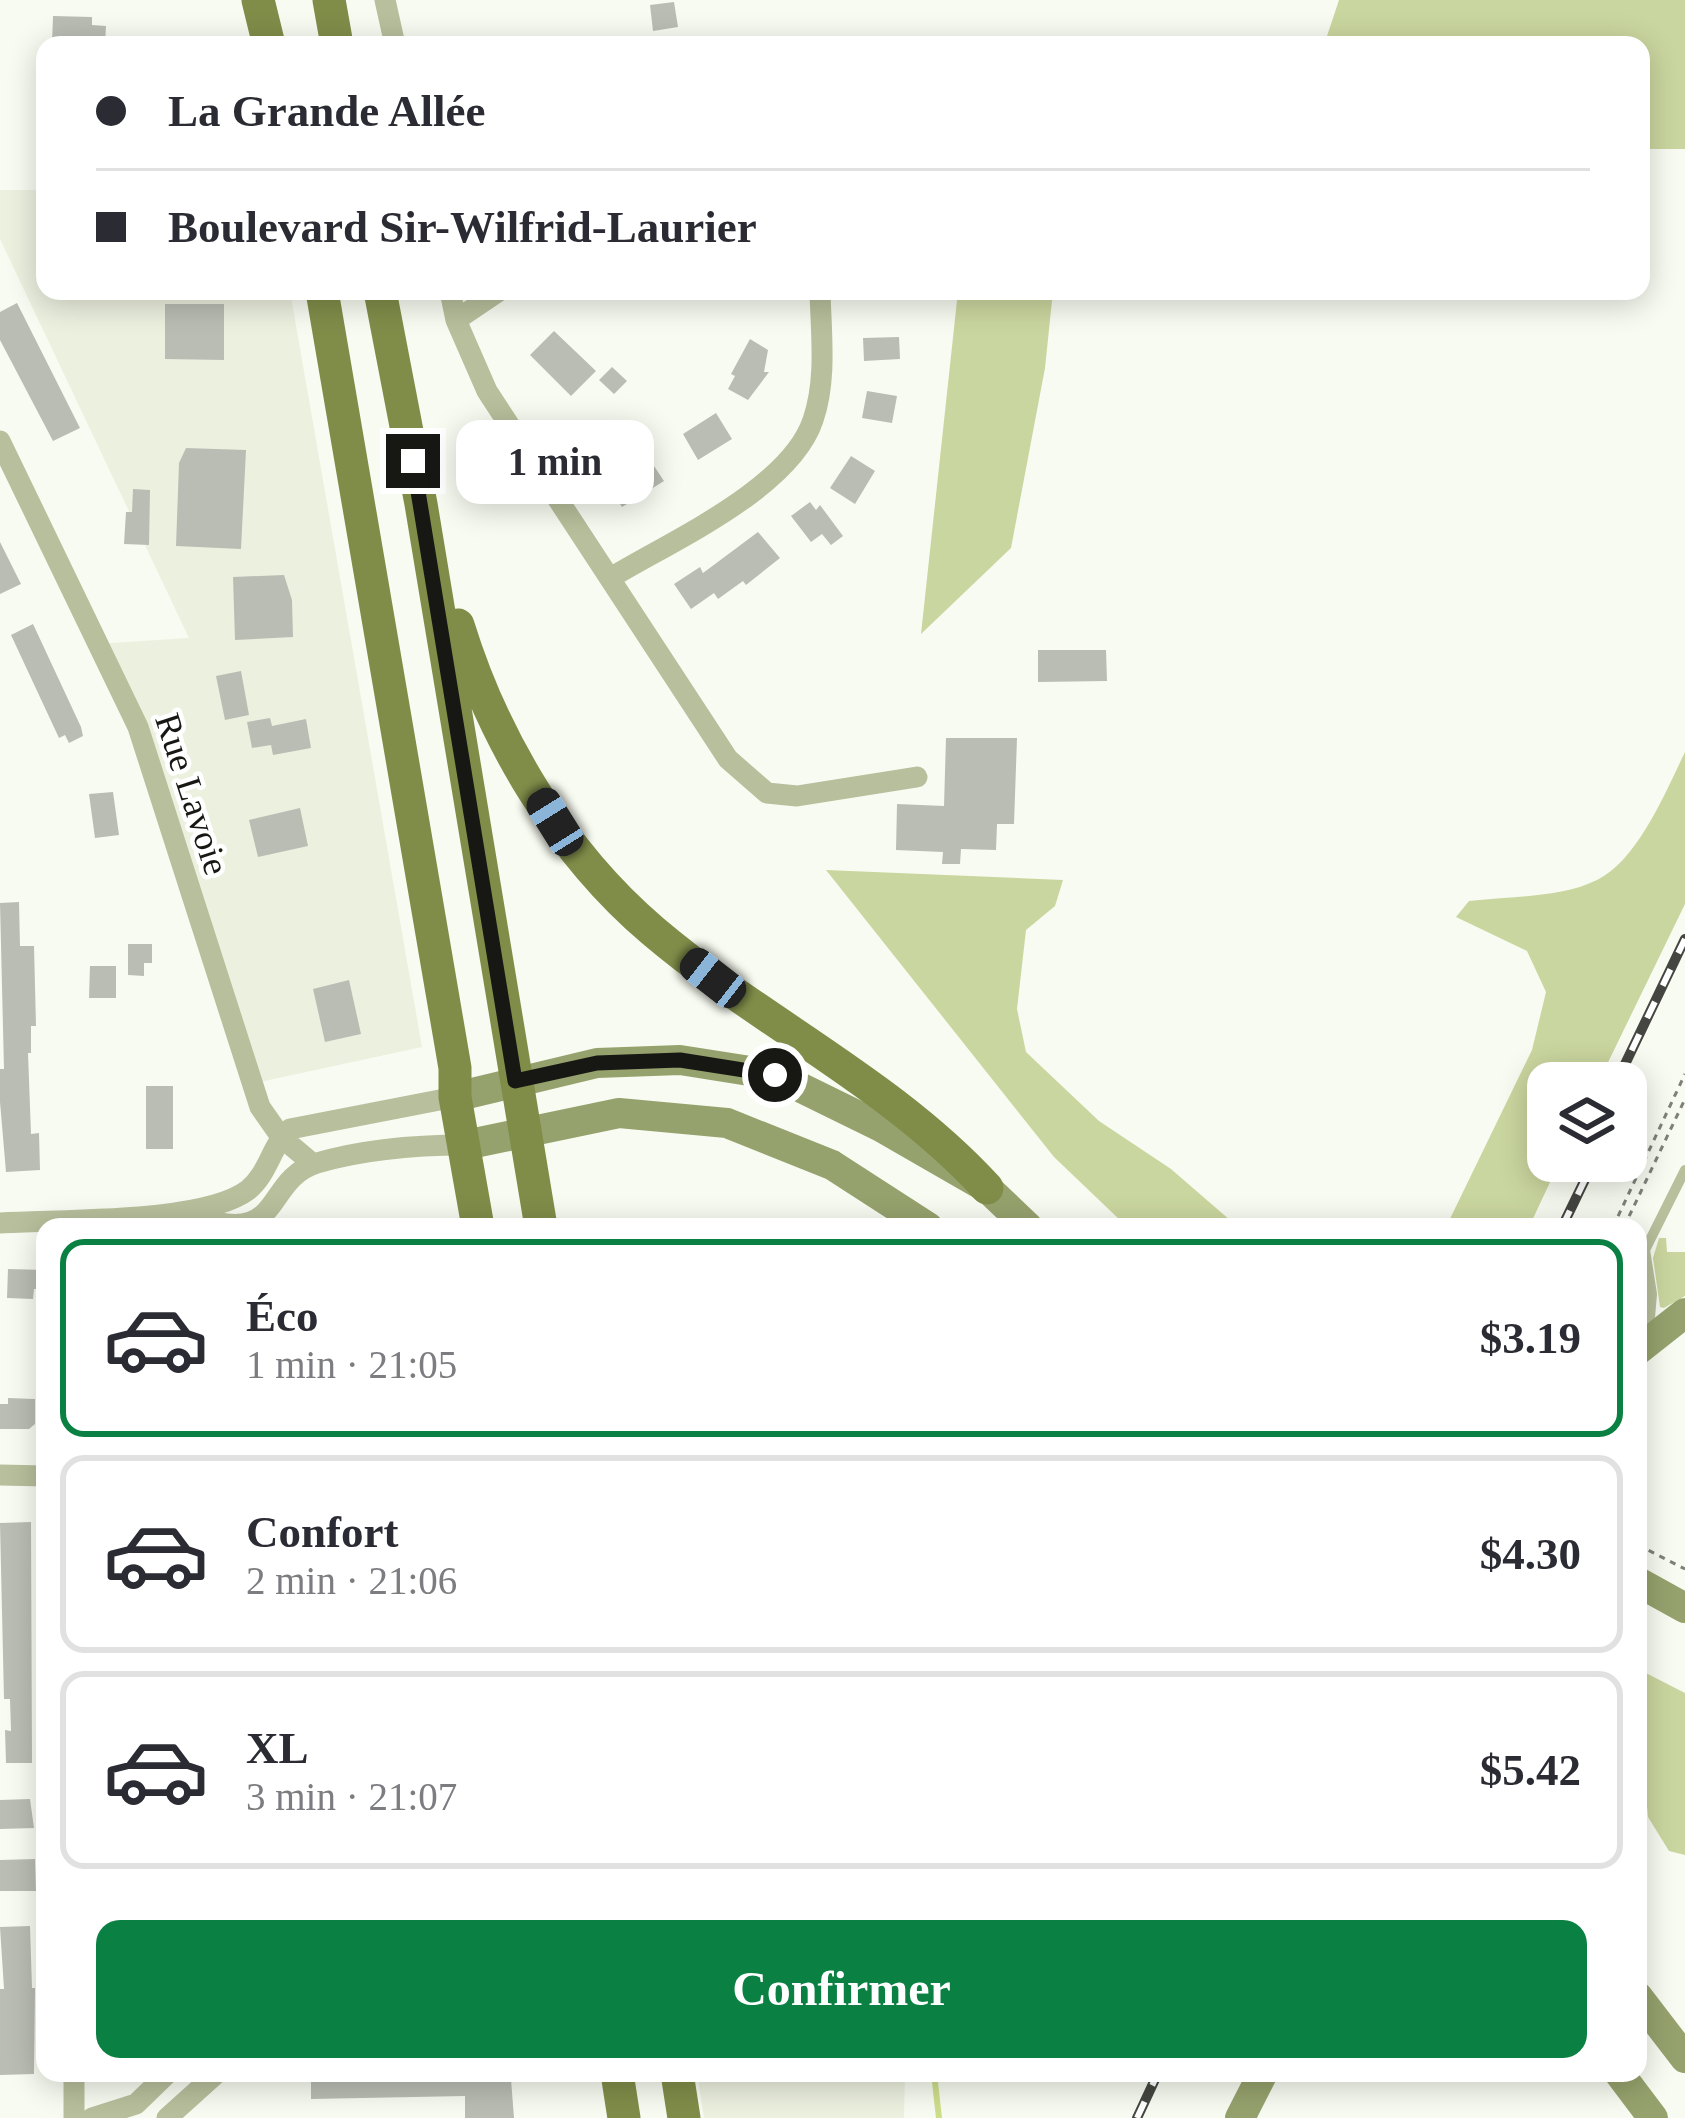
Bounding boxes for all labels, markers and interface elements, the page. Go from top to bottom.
text: La Grande Allée [168,86,485,136]
text: Boulevard Sir-Wilfrid-Laurier [168,202,757,252]
callout: 1 min [455,419,653,503]
route end [386,434,440,488]
text: 1 min [508,440,602,483]
street label: Rue Lavoie [147,708,237,880]
car [521,782,589,862]
car [674,942,752,1014]
route start [748,1048,802,1102]
map controls [1527,1062,1647,1182]
button: layers [1527,1062,1647,1182]
icon: car [102,1284,210,1392]
text: Éco [246,1291,319,1341]
text: $3.19 [1480,1313,1581,1363]
text: 1 min · 21:05 [246,1343,457,1386]
icon: car [102,1500,210,1608]
text: Confort [246,1507,398,1557]
text: $4.30 [1480,1529,1581,1579]
text: 2 min · 21:06 [246,1559,457,1602]
icon: car [102,1716,210,1824]
text: XL [246,1723,309,1773]
text: $5.42 [1480,1745,1581,1795]
text: 3 min · 21:07 [246,1775,457,1818]
button: Confirmer [96,1920,1587,2058]

